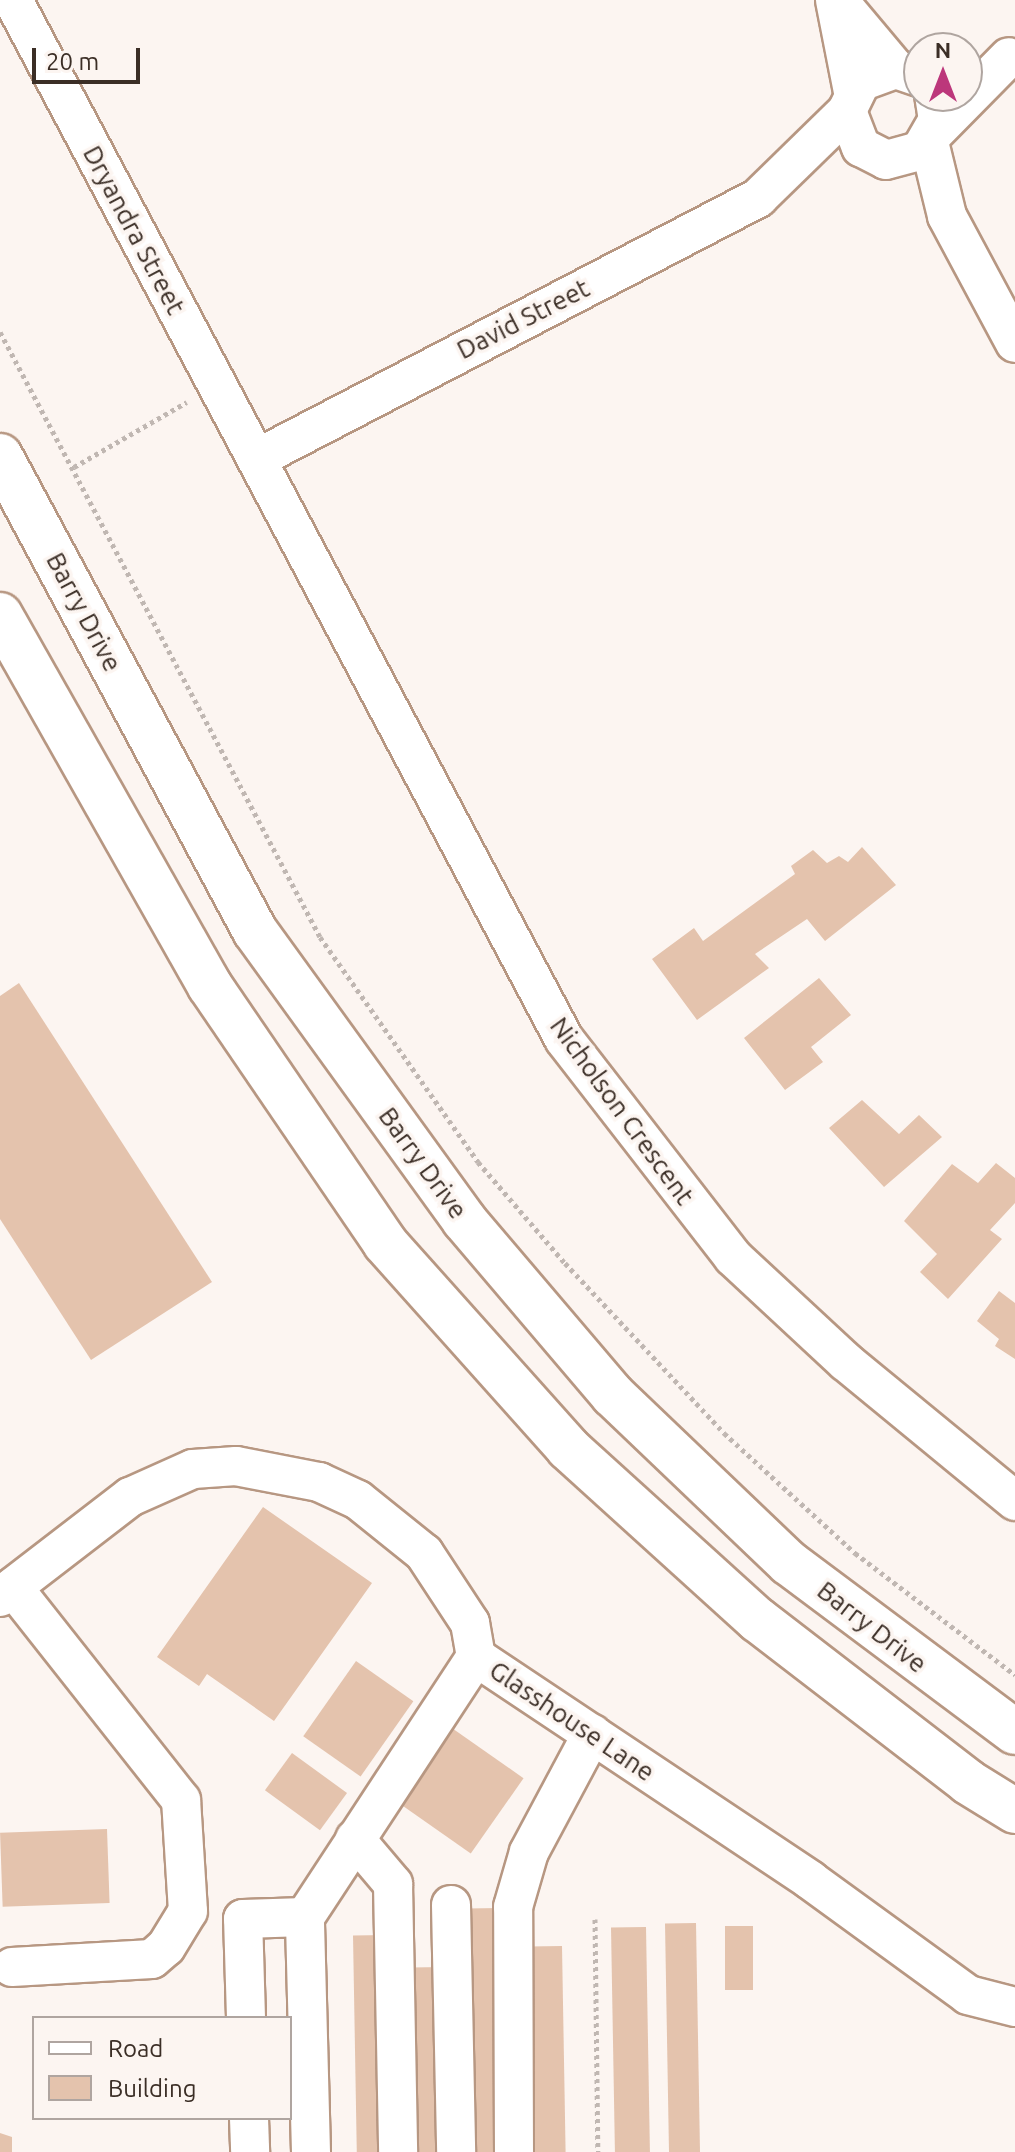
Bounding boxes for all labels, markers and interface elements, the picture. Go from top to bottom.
scale bar [36,32,144,82]
north arrow [903,32,983,112]
text: N [935,37,951,62]
text: 20 m [46,48,99,75]
street label: Dryandra Street [76,140,192,320]
street label: David Street [452,272,594,366]
street label: Barry Drive [40,547,128,677]
street label: Nicholson Crescent [544,1011,700,1211]
street label: Barry Drive [372,1101,474,1225]
street label: Barry Drive [811,1575,933,1679]
street label: Glasshouse Lane [484,1654,660,1788]
legend [32,2016,292,2120]
text: Road [108,2035,163,2062]
text: Building [108,2075,196,2102]

